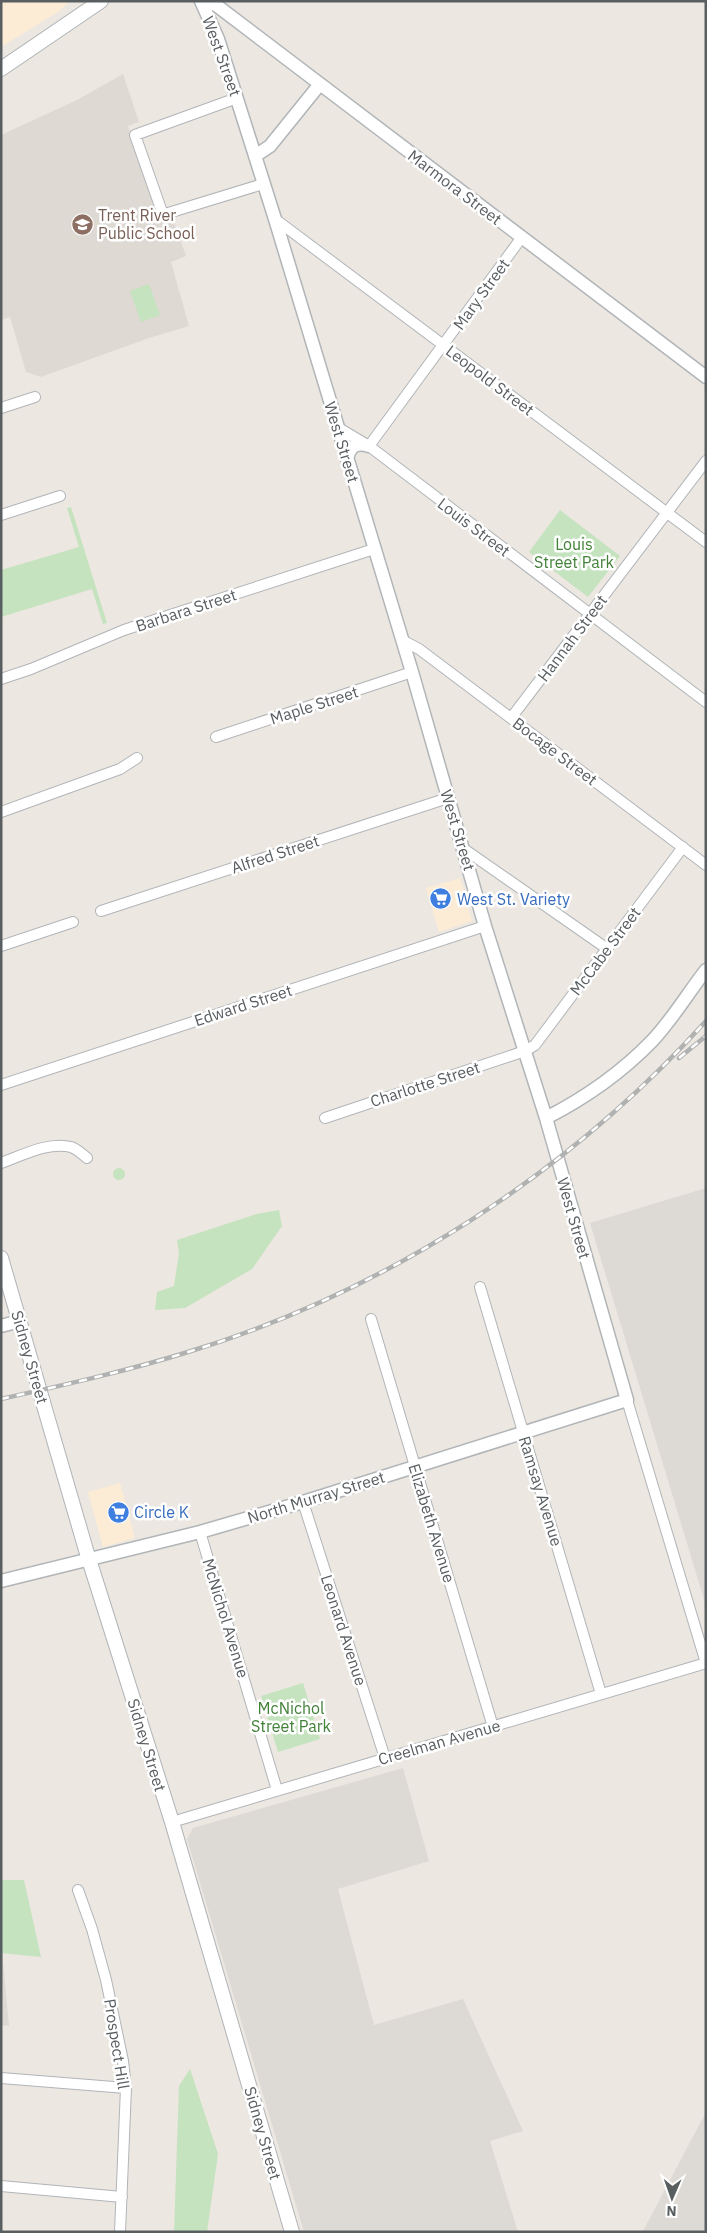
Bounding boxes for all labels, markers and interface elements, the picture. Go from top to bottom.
street label: West Street [198,13,246,99]
street label: Marmora Street [404,145,506,229]
place label: Trent River Public School [98,205,195,243]
school or university icon: Trent River Public School [70,212,94,236]
street label: Mary Street [448,254,514,334]
street label: Leopold Street [442,340,538,420]
street label: West Street [320,399,364,485]
street label: Louis Street [434,493,514,561]
park label: Louis Street Park [534,534,615,572]
street label: Barbara Street [133,584,239,636]
street label: Hannah Street [533,591,611,685]
street label: Maple Street [267,681,361,729]
street label: Bocage Street [509,713,601,789]
street label: West Street [436,787,480,873]
street label: Alfred Street [228,830,322,878]
supermarket icon: West St. Variety [429,887,453,911]
place label: West St. Variety [457,889,570,909]
street label: McCabe Street [565,903,645,999]
street label: Edward Street [191,980,295,1030]
street label: Charlotte Street [368,1057,482,1111]
street label: West Street [553,1175,595,1261]
street label: Sidney Street [7,1308,53,1406]
street label: Ramsay Avenue [515,1434,567,1549]
street label: Elizabeth Avenue [404,1461,460,1585]
street label: North Murray Street [245,1467,387,1527]
supermarket icon: Circle K [106,1500,130,1524]
place label: Circle K [134,1502,189,1522]
street label: McNichol Avenue [198,1556,254,1680]
street label: Leonard Avenue [317,1572,371,1688]
street label: Sidney Street [123,1696,171,1794]
park label: McNichol Street Park [251,1698,332,1736]
street label: Creelman Avenue [375,1715,503,1769]
street label: Prospect Hill [100,1997,134,2091]
street label: Sidney Street [240,2084,286,2182]
north arrow [647,2173,697,2223]
text: N [666,2202,677,2220]

